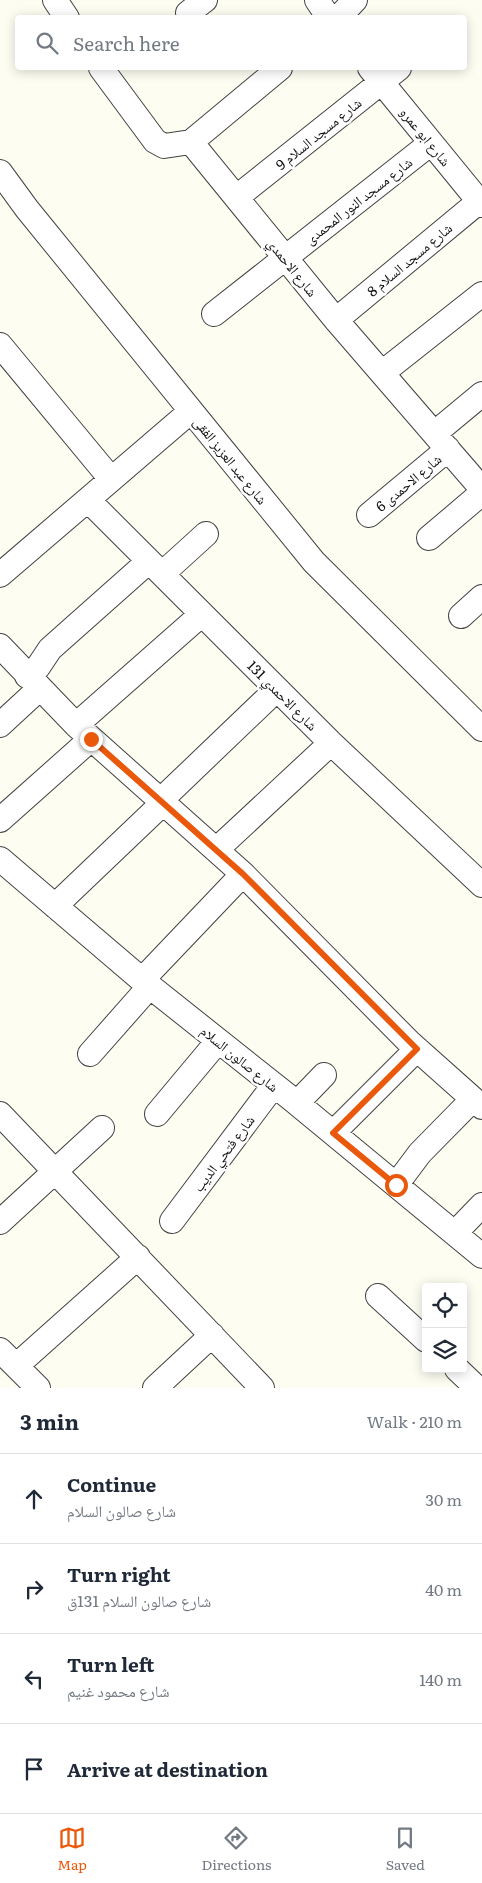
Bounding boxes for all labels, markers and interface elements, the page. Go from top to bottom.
search box [15,15,467,70]
icon: search [33,29,61,57]
text: Search here [73,29,180,57]
street label: شارع مسجد السلام 9 [271,92,366,175]
street label: شارع ابو عمرو [395,102,456,171]
street label: شارع مسجد النور المحمدى [300,152,417,249]
street label: شارع مسجد السلام 8 [362,217,456,301]
street label: شارع الاحمدي [261,234,323,302]
street label: شارع عبد العزيز الفقى [189,412,273,509]
street label: شارع الاحمدى 6 [371,449,446,516]
street label: شارع الاحمدي 131 [242,655,323,736]
route end [80,728,103,751]
street label: شارع صالون السلام [196,1020,283,1097]
street label: شارع فتحي الديب [188,1111,260,1197]
route start [385,1174,408,1197]
map controls [422,1283,467,1373]
button: locate [422,1283,467,1328]
button: layers [422,1328,467,1373]
text: 3 min [20,1405,79,1436]
text: Walk · 210 m [367,1409,462,1433]
text: Continue [67,1470,156,1498]
icon: ahead [20,1485,48,1513]
text: 30 m [425,1487,462,1511]
text: شارع صالون السلام [67,1498,176,1522]
text: Turn right [67,1560,171,1588]
icon: right [20,1575,48,1603]
text: 40 m [425,1577,462,1601]
text: شارع صالون السلام 131ق [67,1588,211,1612]
text: Turn left [67,1650,154,1678]
icon: left [20,1665,48,1693]
text: 140 m [419,1667,462,1691]
text: شارع محمود غنيم [67,1678,169,1702]
icon: arrive [20,1755,48,1783]
text: Arrive at destination [67,1755,268,1783]
tab: Map [57,1824,87,1874]
tab: Directions [201,1824,271,1874]
tab: Saved [386,1824,425,1874]

